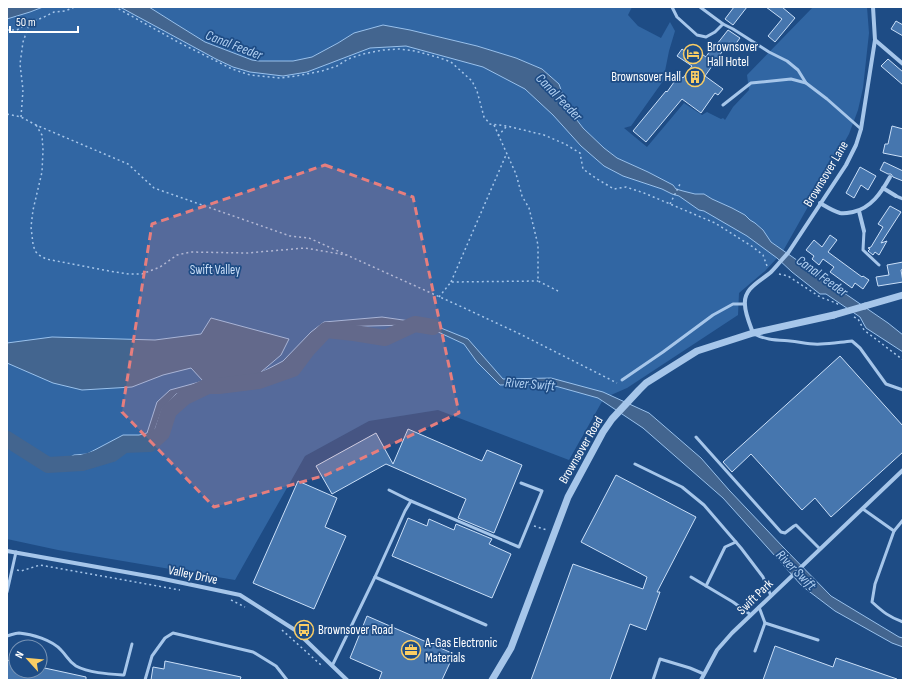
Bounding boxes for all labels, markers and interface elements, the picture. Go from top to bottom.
scale bar [10,8,78,34]
text: 50 m [16,15,36,30]
water label: Canal Feeder [203,26,266,64]
place label: Brownsover Hall Hotel [707,39,759,70]
hotel icon: Brownsover Hall Hotel [682,43,704,65]
building icon: Brownsover Hall [684,66,706,88]
place label: Brownsover Hall [611,69,681,85]
water label: Canal Feeder [532,70,587,125]
street label: Brownsover Lane [800,138,852,210]
water label: Canal Feeder [793,252,852,301]
park label: Swift Valley [190,262,240,278]
water label: River Swift [504,374,556,394]
street label: Brownsover Road [555,413,607,487]
water label: River Swift [772,546,820,594]
street label: Valley Drive [167,562,219,588]
street label: Swift Park [734,576,776,618]
bus stop icon: Brownsover Road [293,619,315,641]
place label: Brownsover Road [318,622,393,638]
place label: A-Gas Electronic Materials [424,635,497,666]
north arrow [8,639,48,679]
office icon: A-Gas Electronic Materials [400,639,422,661]
text: N [12,649,27,660]

